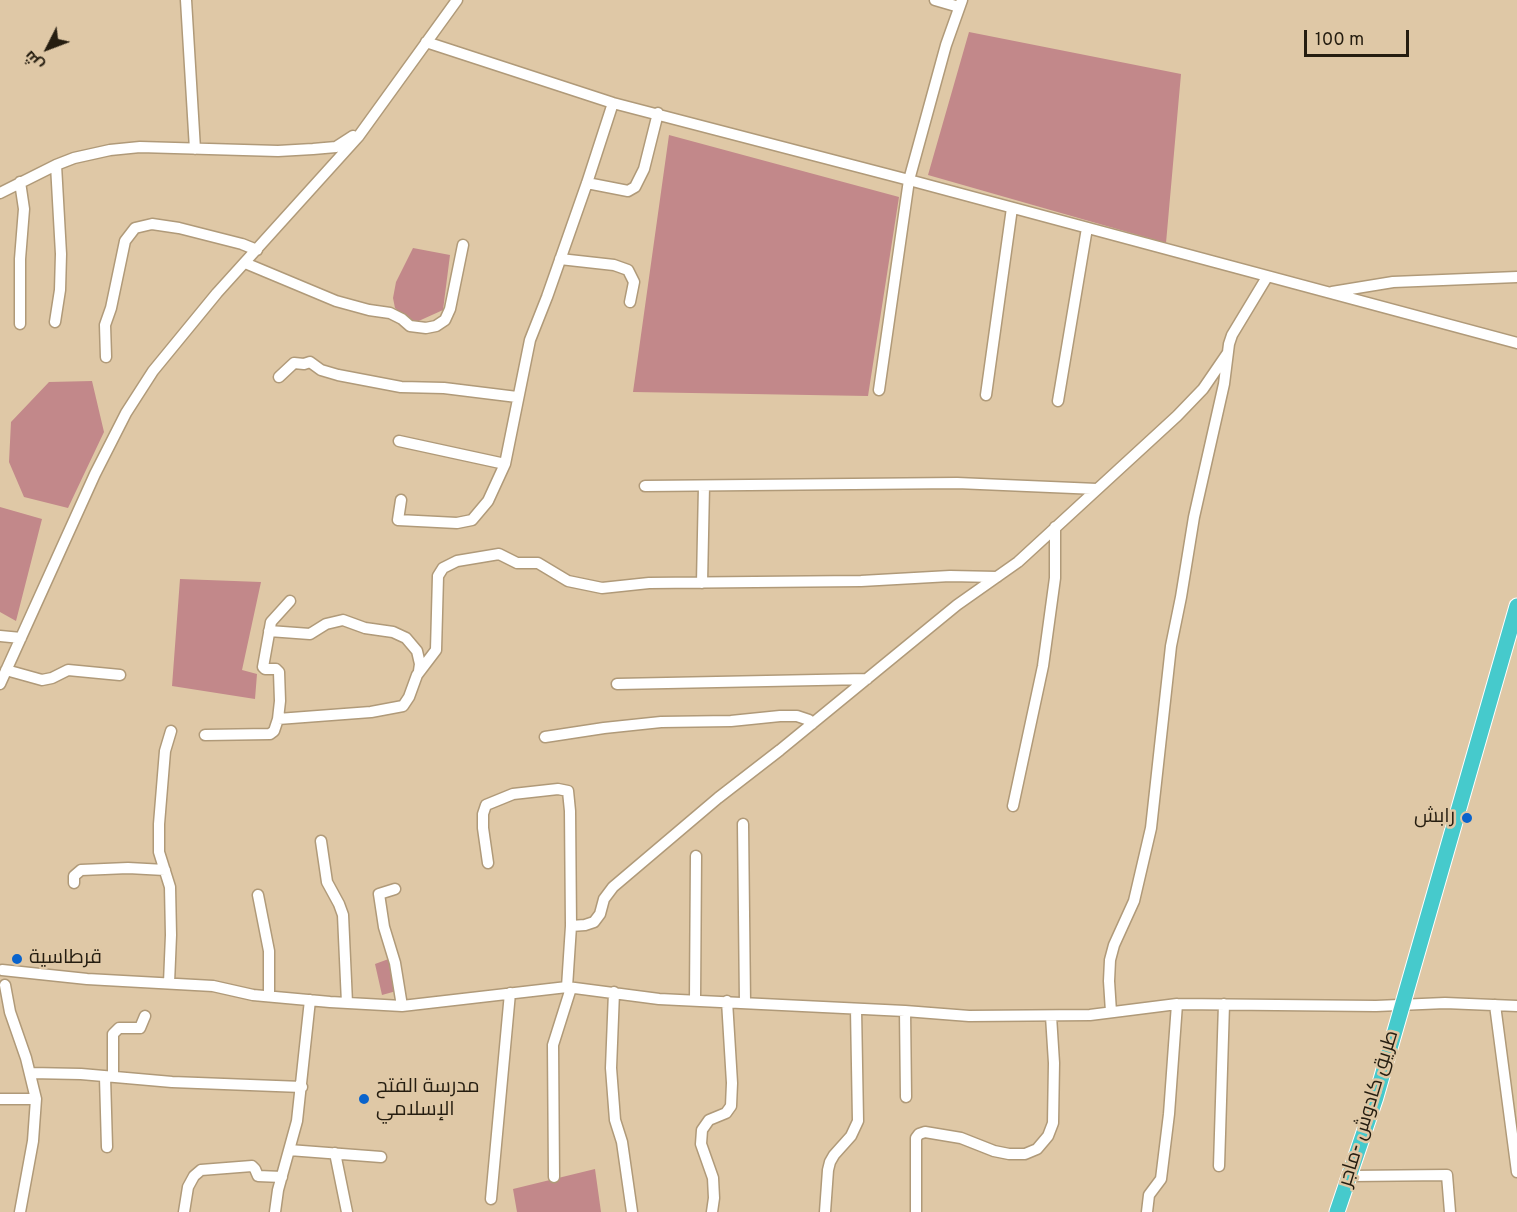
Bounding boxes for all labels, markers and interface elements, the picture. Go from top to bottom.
north arrow [18,18,78,78]
scale bar [1307,18,1412,56]
text: 100 m [1315,29,1364,52]
text: ش [20,46,49,74]
place label: رابش [1414,806,1455,830]
marker: رابش [1460,811,1474,825]
place label: قرطاسية [29,947,102,971]
marker: قرطاسية [10,952,24,966]
street label: طريق كادوش -ماجر [1335,1028,1405,1190]
place label: مدرسة الفتح الإسلامي [376,1076,480,1123]
marker: مدرسة الفتح الإسلامي [357,1092,371,1106]

